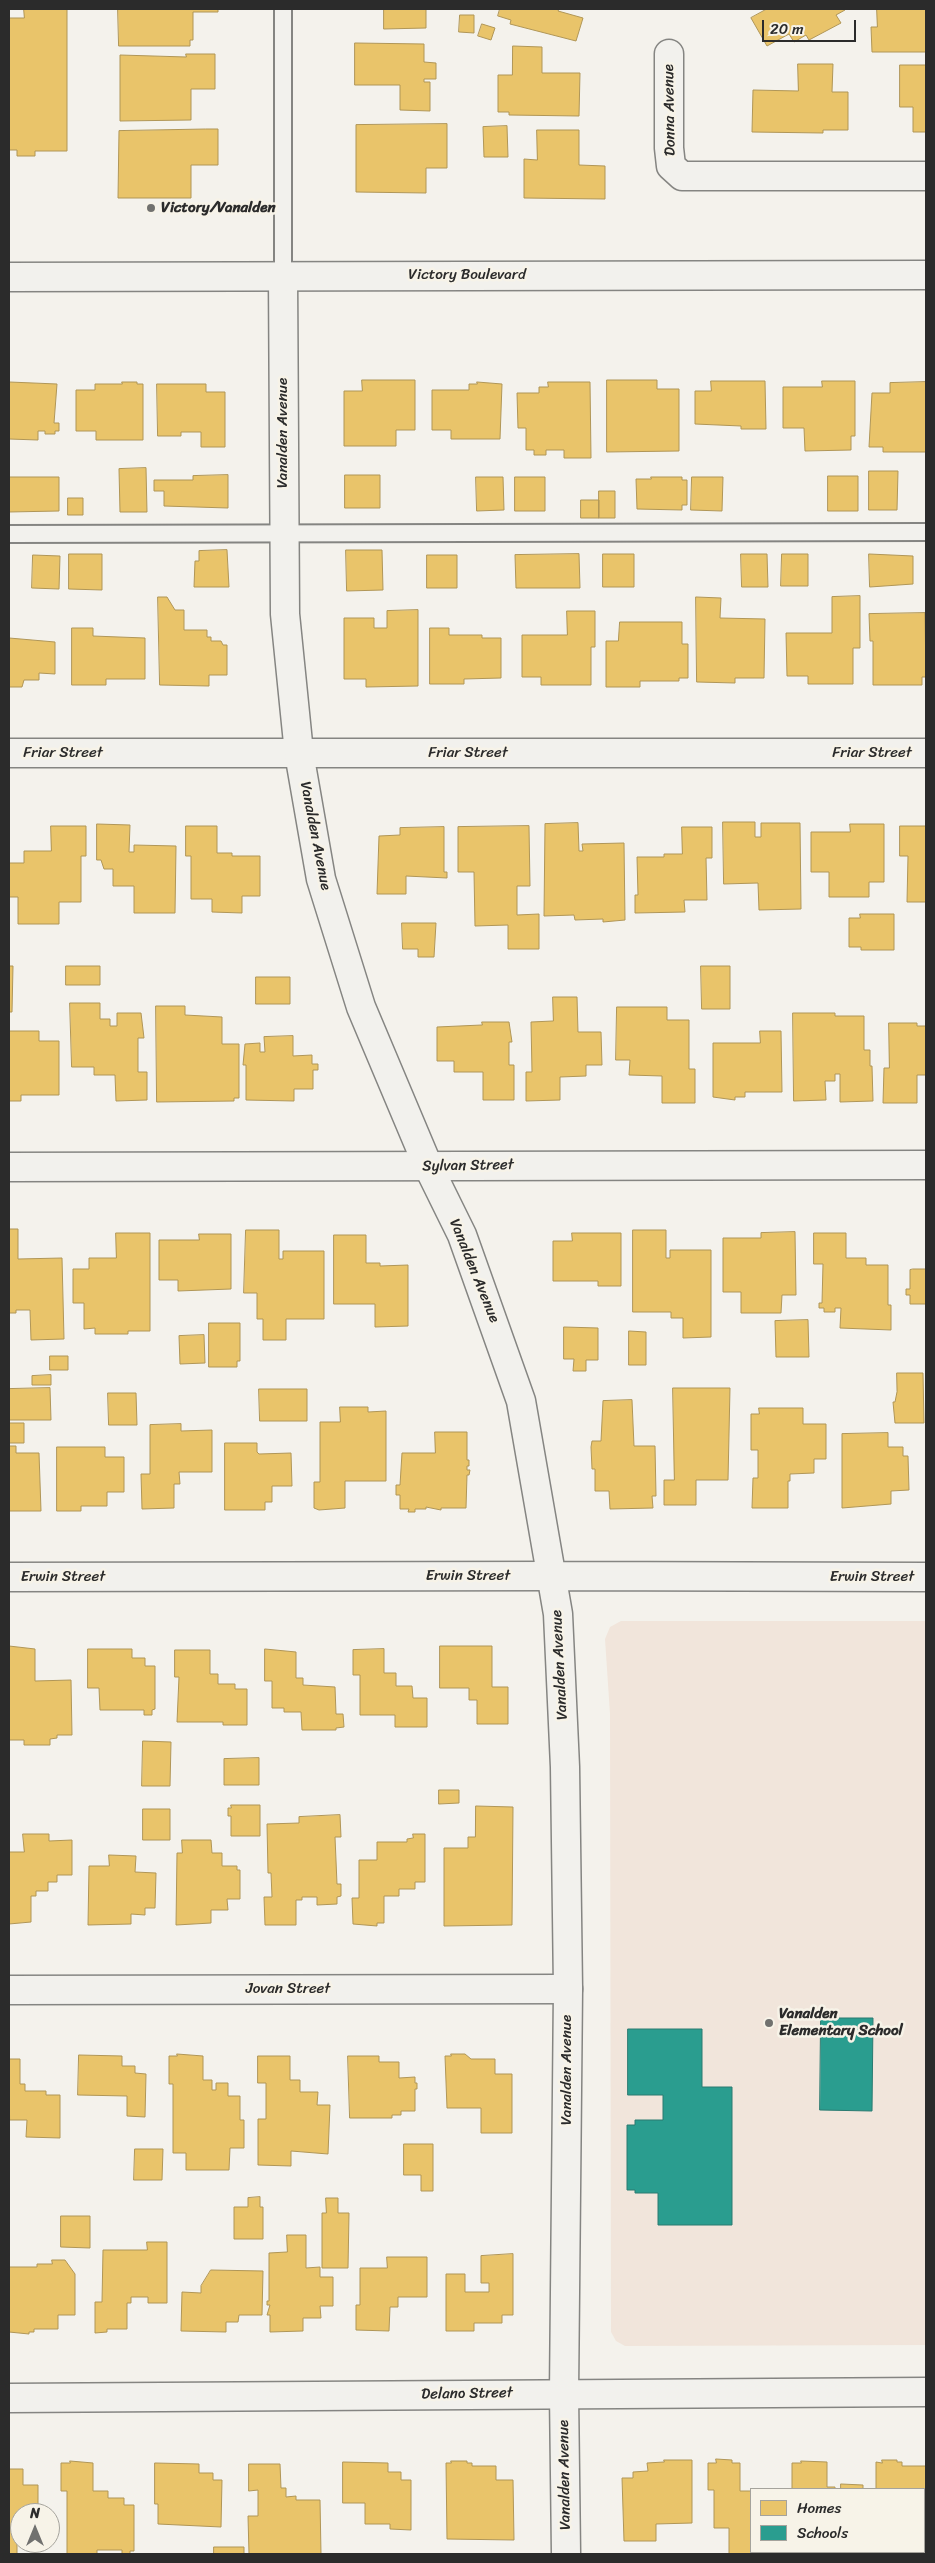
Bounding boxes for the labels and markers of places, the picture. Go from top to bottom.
place label: Victory/Vanalden [161,199,276,217]
marker: Victory/Vanalden [145,202,157,214]
place label: Vanalden Elementary School [779,2005,903,2040]
marker: Vanalden Elementary School [763,2017,775,2029]

